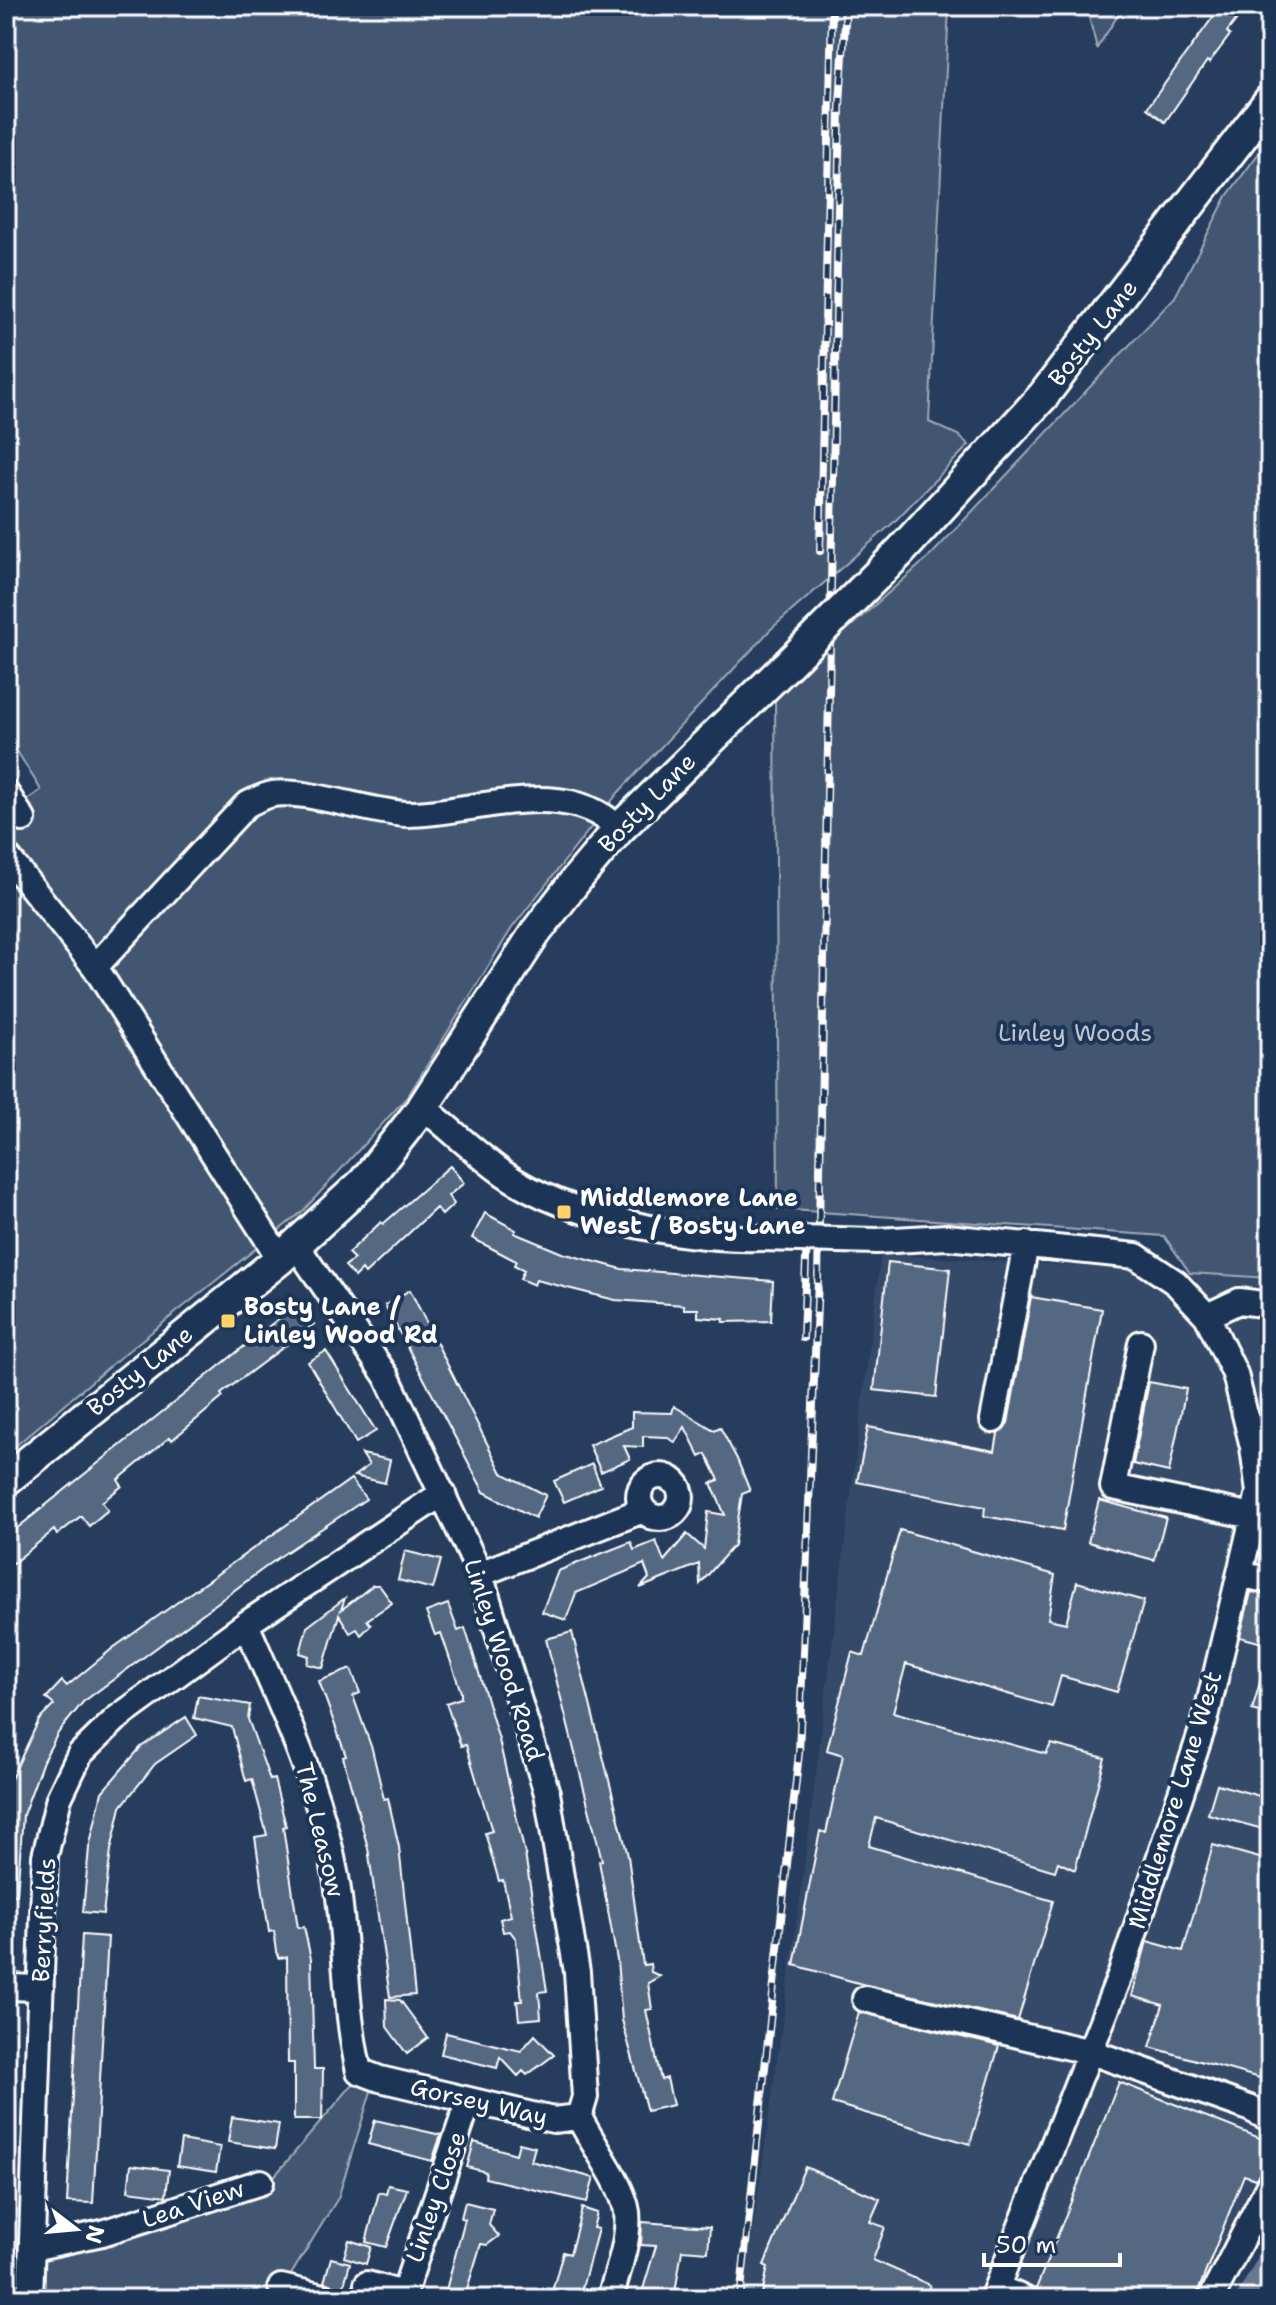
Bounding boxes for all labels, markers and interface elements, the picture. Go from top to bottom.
street label: Bosty Lane [1041,273,1145,393]
street label: Bosty Lane [591,746,703,860]
park label: Linley Woods [998,1017,1152,1049]
place label: Middlemore Lane West / Bosty Lane [580,1182,805,1242]
marker: Middlemore Lane West / Bosty Lane [555,1203,573,1221]
place label: Bosty Lane / Linley Wood Rd [244,1291,438,1351]
marker: Bosty Lane / Linley Wood Rd [219,1312,237,1330]
street label: Bosty Lane [80,1318,200,1424]
street label: Linley Wood Road [456,1555,552,1765]
street label: Middlemore Lane West [1121,1667,1229,1933]
street label: The Leasow [288,1759,352,1901]
street label: Berryfields [25,1857,63,1983]
street label: Gorsey Way [407,2071,551,2133]
street label: Linley Close [399,2127,473,2267]
street label: Lea View [138,2172,248,2236]
north arrow [36,2189,116,2269]
scale bar [984,2217,1120,2267]
text: N [78,2222,111,2247]
text: 50 m [996,2229,1056,2261]

